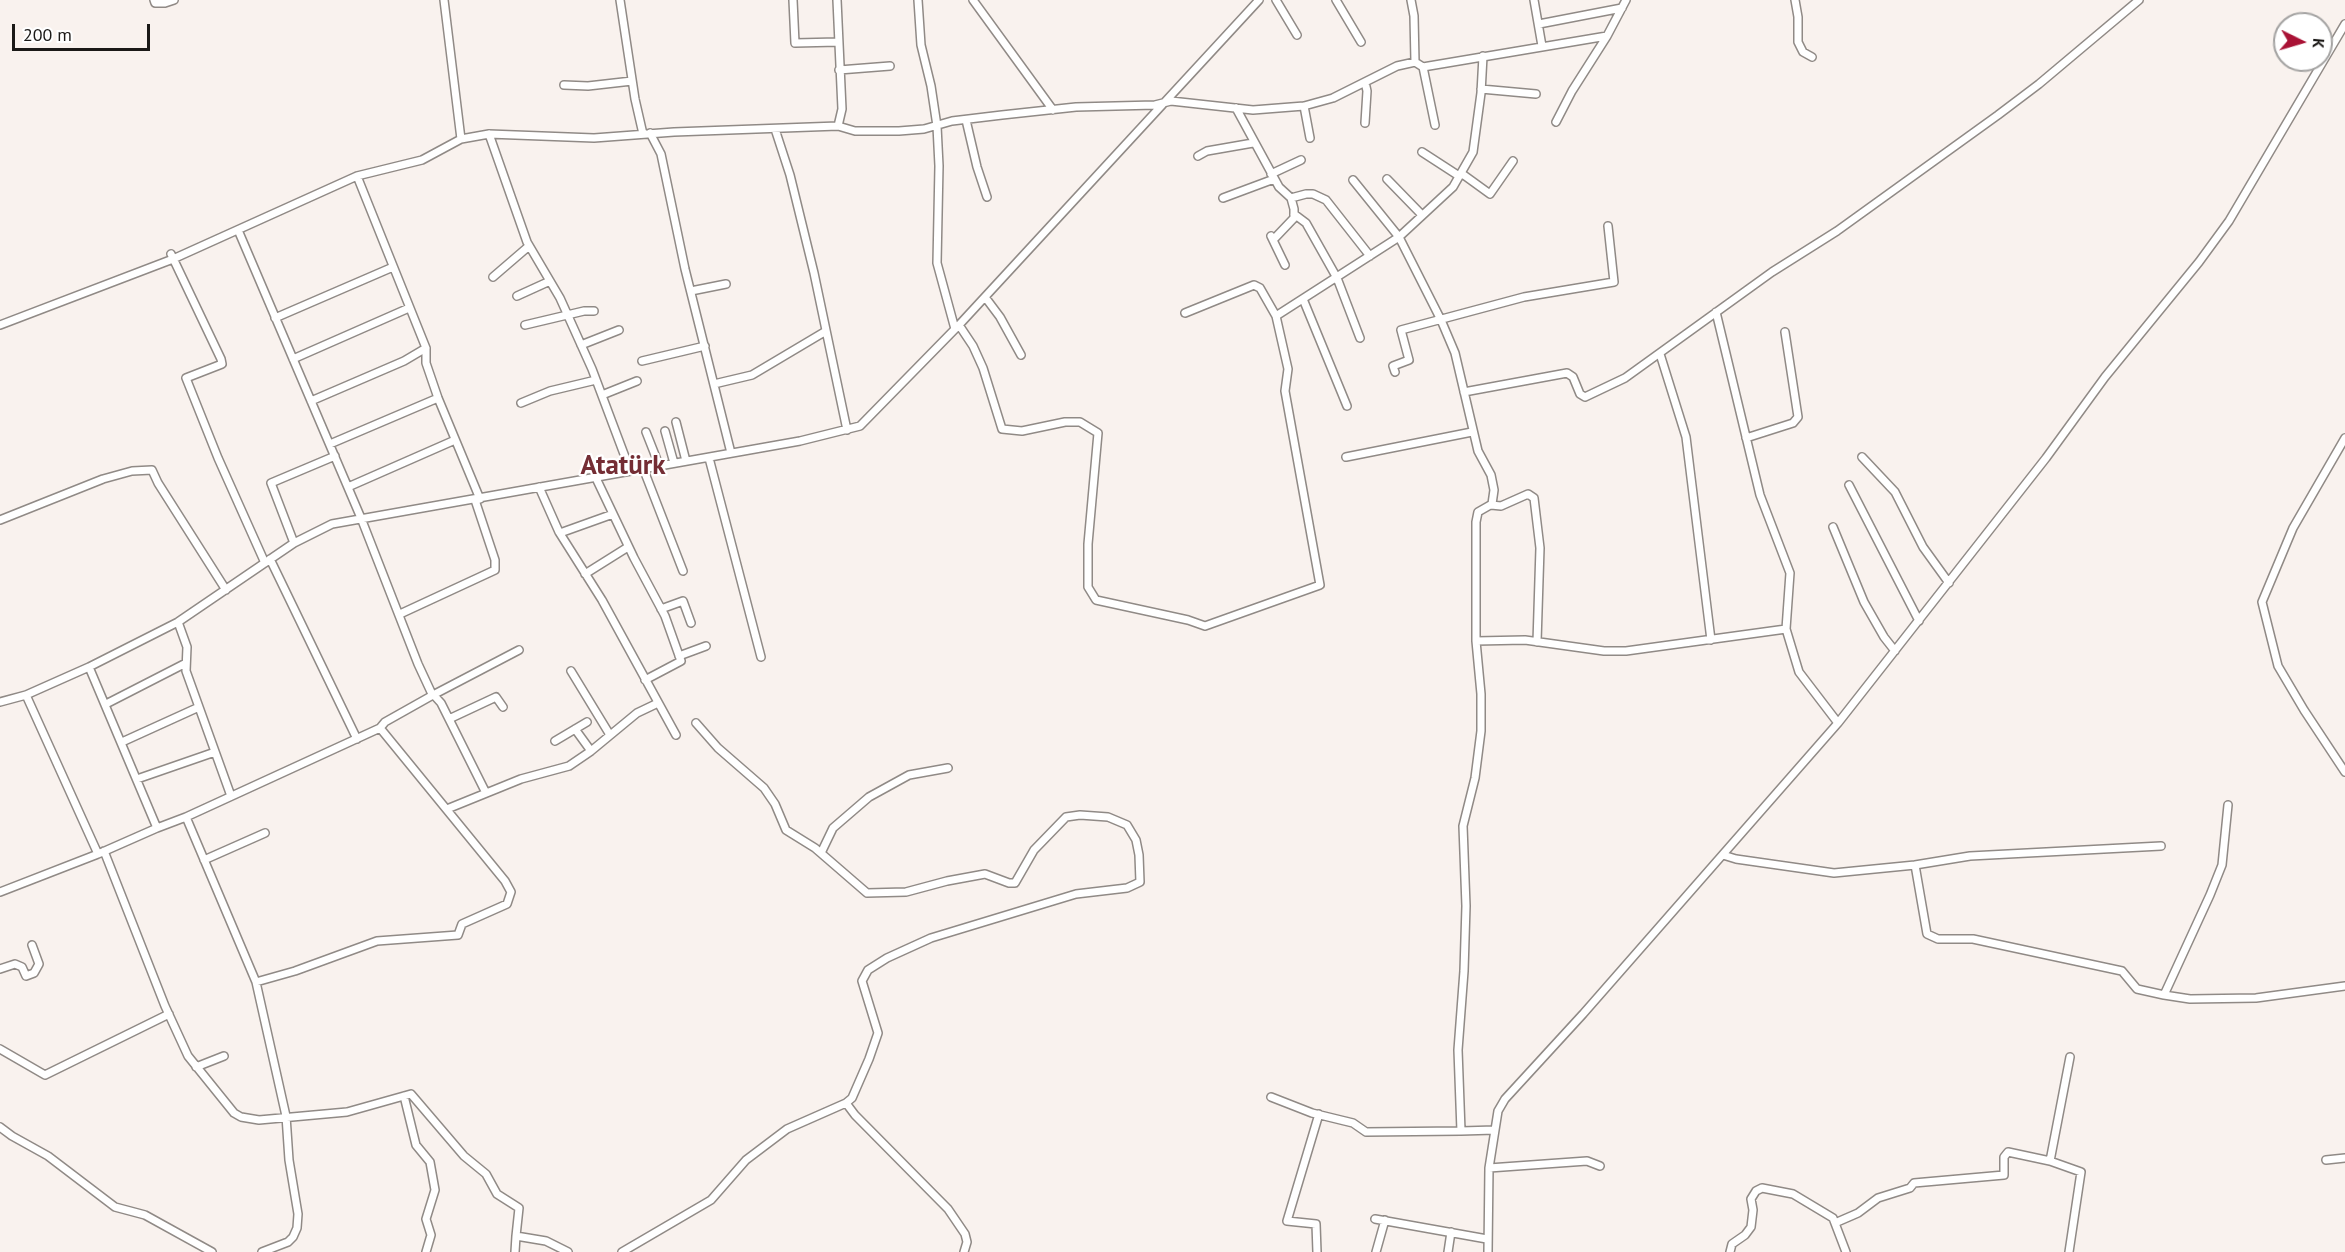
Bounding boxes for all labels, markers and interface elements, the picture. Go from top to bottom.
scale bar [15,12,153,50]
north arrow [2273,12,2333,72]
text: 200 m [23,23,72,46]
text: K [2309,38,2329,49]
district label: Atatürk [580,450,666,482]

